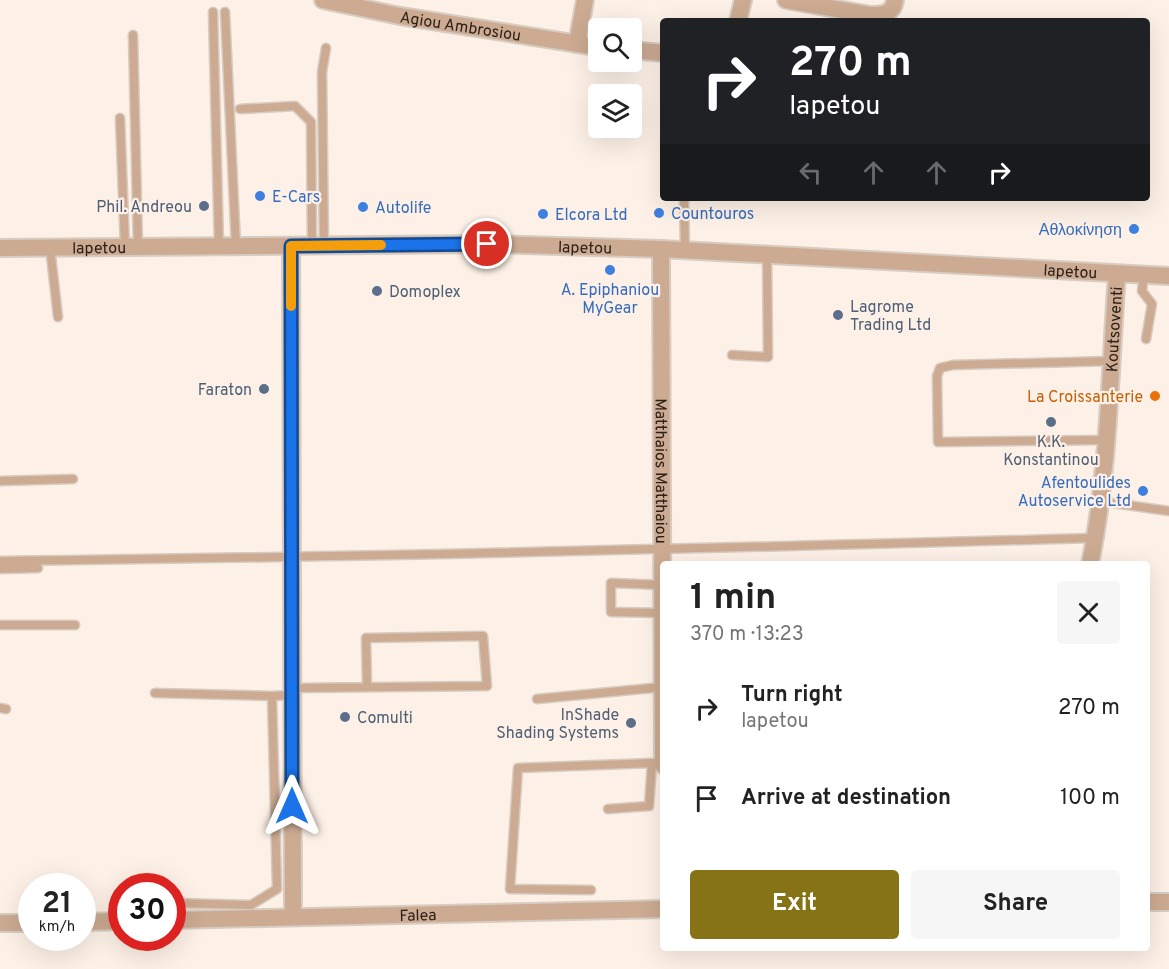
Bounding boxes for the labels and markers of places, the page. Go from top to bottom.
place label: E-Cars [272,188,320,208]
marker: E-Cars [253,189,267,203]
place label: Phil. Andreou [96,198,192,218]
marker: Phil. Andreou [197,199,211,213]
place label: Autolife [375,199,431,219]
marker: Autolife [356,200,370,214]
place label: Countouros [671,205,754,225]
place label: Elcora Ltd [555,206,628,226]
marker: Countouros [652,206,666,220]
marker: Elcora Ltd [536,207,550,221]
pin [461,218,512,269]
place label: Αθλοκίνηση [1039,221,1122,241]
marker: Αθλοκίνηση [1127,222,1141,236]
marker: A. Epiphaniou MyGear [603,263,617,277]
place label: A. Epiphaniou MyGear [561,281,659,319]
place label: Domoplex [389,283,461,303]
marker: Domoplex [370,284,384,298]
place label: Lagrome Trading Ltd [850,298,931,336]
marker: Lagrome Trading Ltd [831,308,845,322]
place label: Faraton [198,381,252,401]
marker: Faraton [257,382,271,396]
place label: La Croissanterie [1027,388,1143,408]
marker: La Croissanterie [1148,389,1162,403]
marker: K.K. Konstantinou [1044,415,1058,429]
place label: K.K. Konstantinou [1003,433,1099,471]
place label: Afentoulides Autoservice Ltd [1018,474,1131,512]
marker: Afentoulides Autoservice Ltd [1136,484,1150,498]
place label: InShade Shading Systems [496,706,619,744]
place label: Comulti [357,709,413,729]
marker: Comulti [338,710,352,724]
marker: InShade Shading Systems [624,716,638,730]

